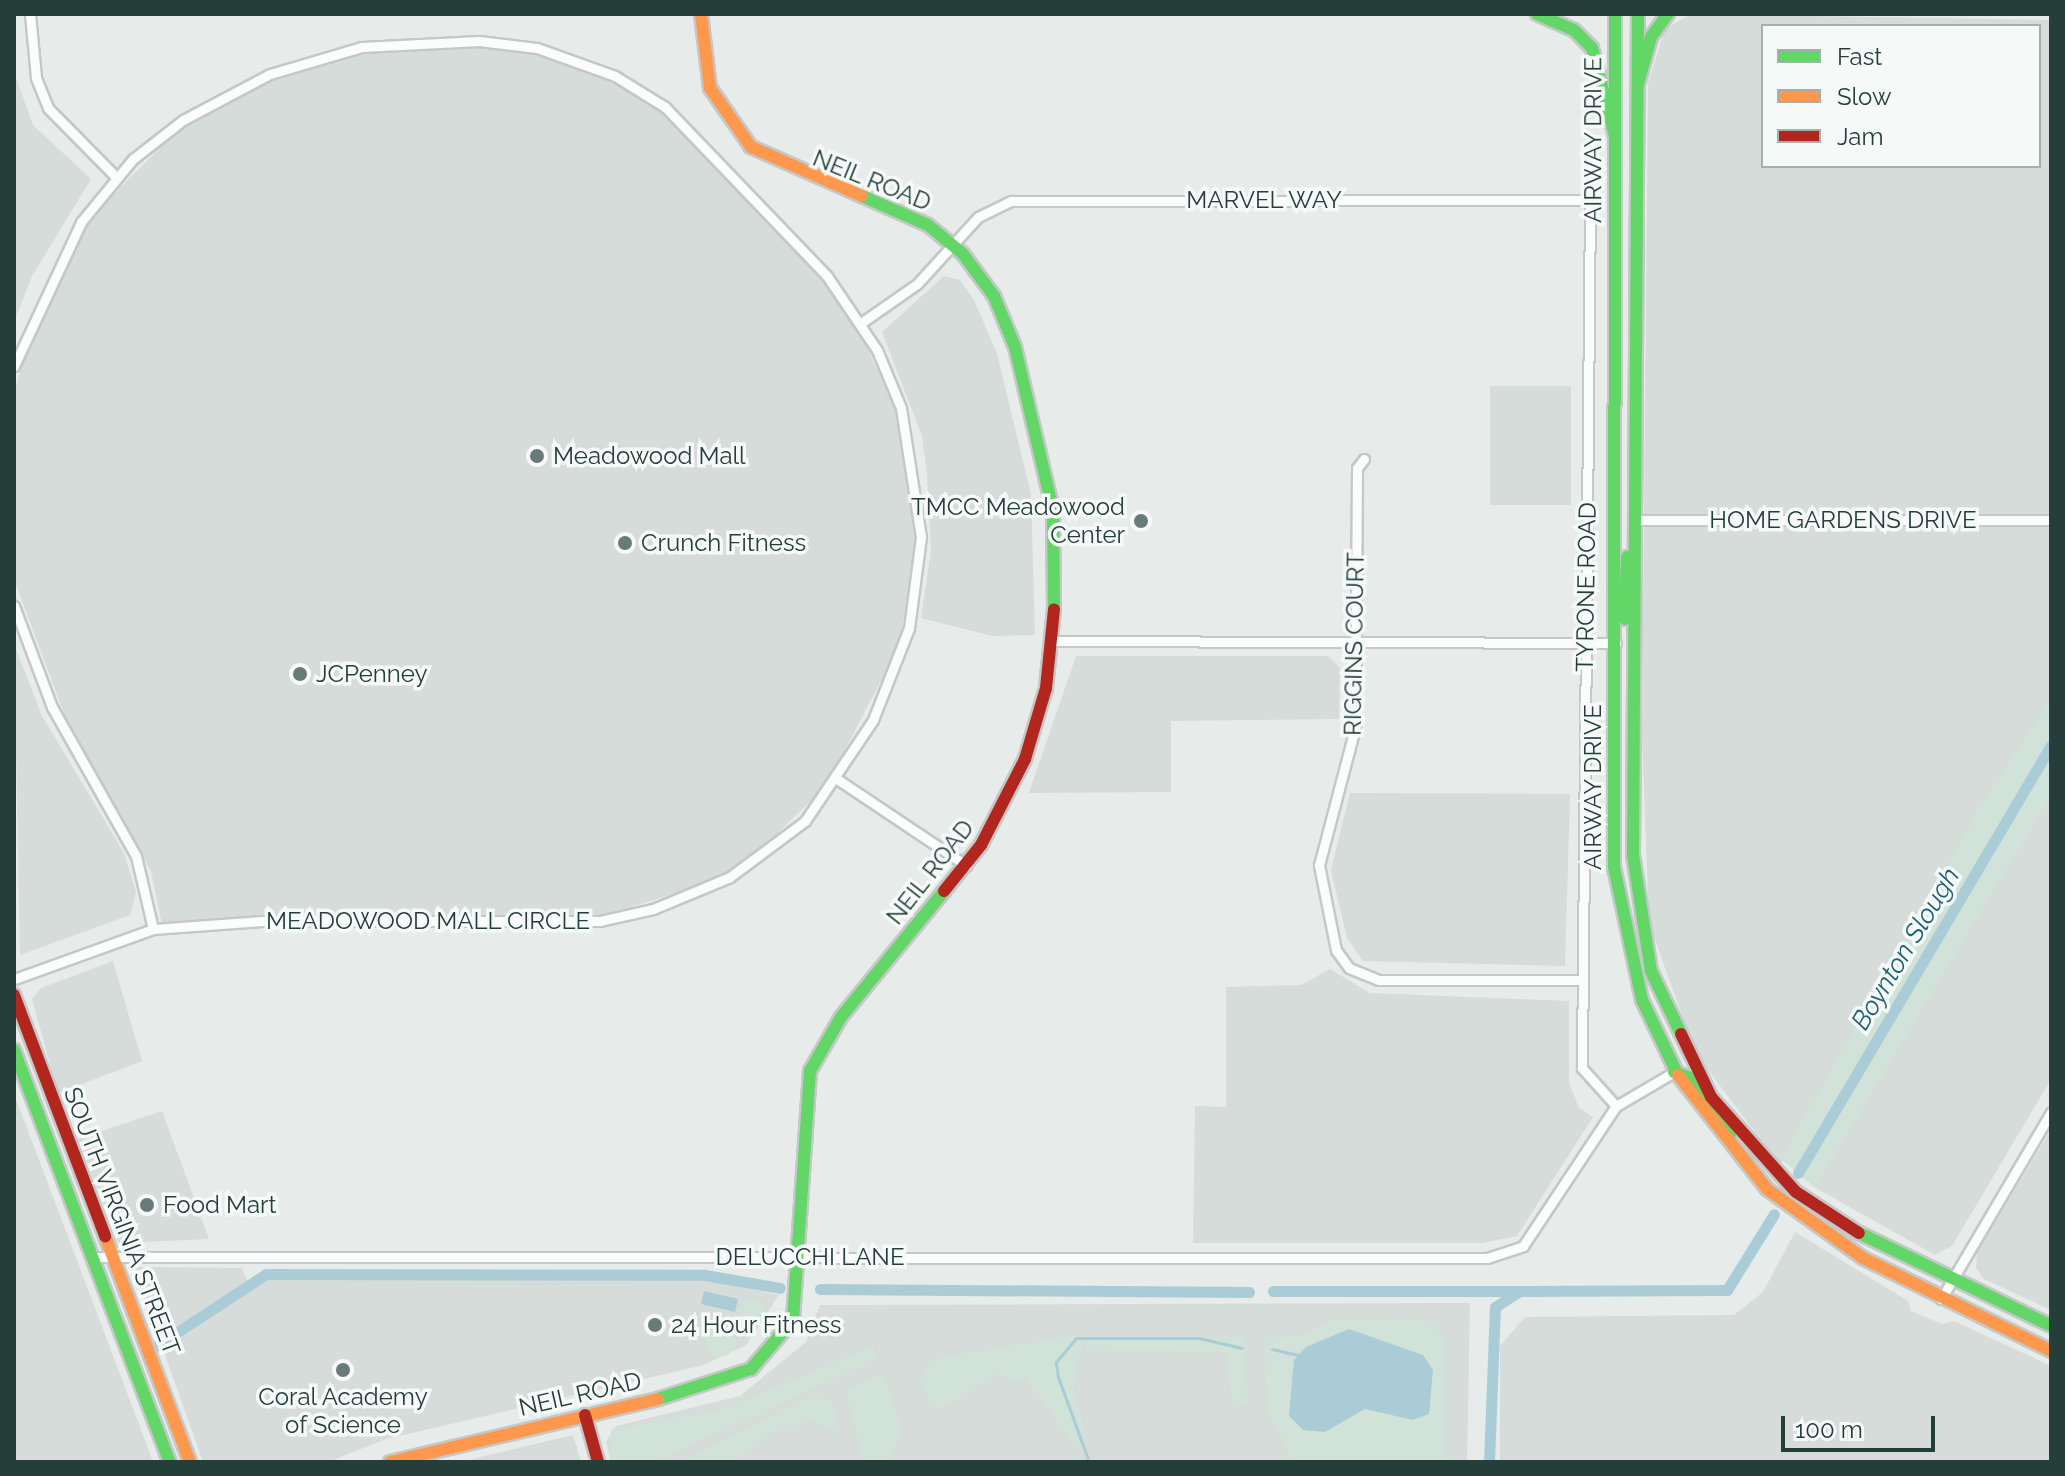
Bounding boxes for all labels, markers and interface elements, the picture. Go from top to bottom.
legend [1761,24,2041,168]
text: Fast [1837,42,1882,71]
street label: AIRWAY DRIVE [1579,57,1607,223]
text: Slow [1837,82,1891,111]
text: Jam [1837,122,1883,151]
street label: NEIL ROAD [808,143,936,217]
street label: MARVEL WAY [1185,186,1343,214]
place label: Meadowood Mall [553,442,746,470]
marker: Meadowood Mall [528,447,546,465]
place label: TMCC Meadowood Center [911,493,1125,549]
street label: TYRONE ROAD [1570,502,1602,672]
street label: HOME GARDENS DRIVE [1709,506,1977,534]
marker: TMCC Meadowood Center [1132,512,1150,530]
place label: Crunch Fitness [641,529,806,557]
marker: Crunch Fitness [616,534,634,552]
street label: RIGGINS COURT [1338,552,1370,736]
place label: JCPenney [316,660,428,688]
marker: JCPenney [291,665,309,683]
street label: AIRWAY DRIVE [1579,704,1607,870]
street label: NEIL ROAD [880,814,980,930]
water label: Boynton Slough [1845,862,1967,1036]
street label: MEADOWOOD MALL CIRCLE [266,907,590,935]
street label: SOUTH VIRGINIA STREET [57,1082,187,1360]
place label: Food Mart [163,1191,276,1219]
marker: Food Mart [138,1196,156,1214]
street label: DELUCCHI LANE [715,1243,905,1271]
place label: 24 Hour Fitness [671,1311,842,1339]
marker: 24 Hour Fitness [646,1316,664,1334]
marker: Coral Academy of Science [334,1361,352,1379]
street label: NEIL ROAD [516,1366,644,1422]
place label: Coral Academy of Science [258,1383,428,1439]
scale bar [1785,1400,1939,1450]
text: 100 m [1795,1415,1863,1444]

